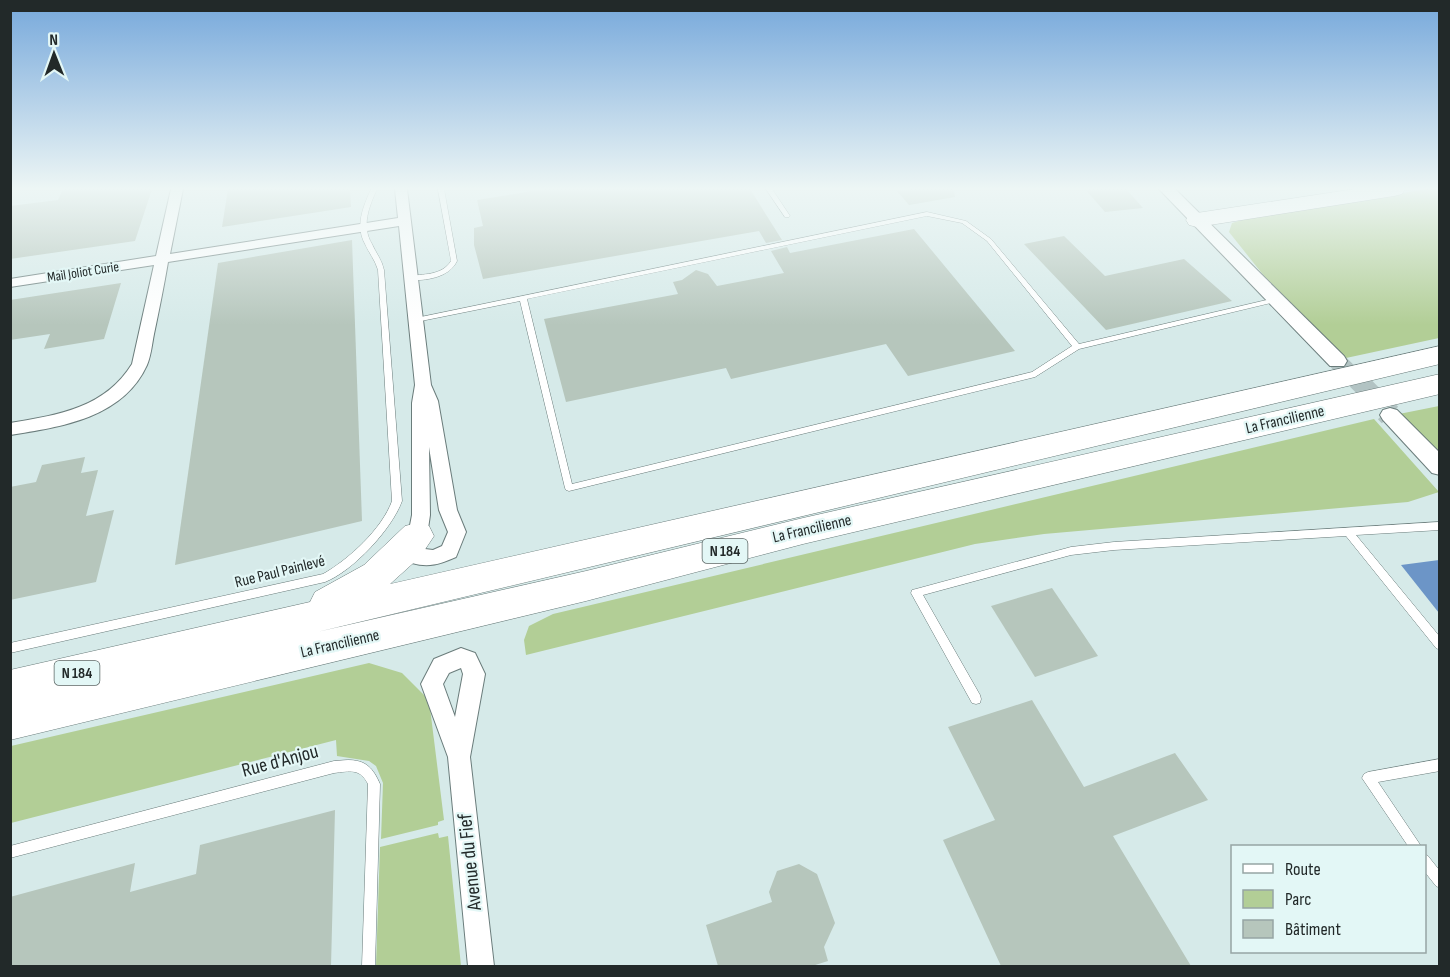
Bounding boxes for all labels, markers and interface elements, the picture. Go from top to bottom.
north arrow [24,24,84,84]
text: N [49,31,58,50]
street label: Mail Joliot Curie [46,258,120,286]
street label: La Francilienne [1244,402,1326,438]
street label: La Francilienne [771,511,853,547]
road number: N 184 [702,539,748,563]
street label: Rue Paul Painlevé [233,552,327,592]
street label: La Francilienne [299,626,381,662]
road number: N 184 [54,661,100,685]
street label: Rue d'Anjou [239,739,321,783]
street label: Avenue du Fief [453,812,487,913]
legend [1231,845,1426,953]
text: Route [1285,859,1321,880]
text: Parc [1285,889,1311,910]
text: Bâtiment [1285,919,1341,940]

